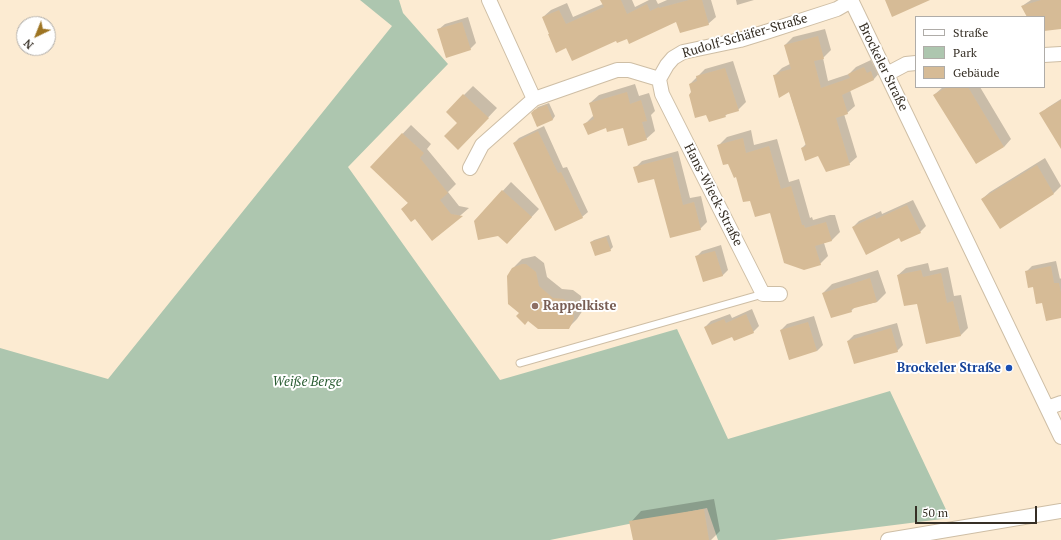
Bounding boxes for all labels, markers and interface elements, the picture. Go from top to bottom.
street label: Rudolf-Schäfer-Straße [681,11,809,61]
north arrow [16,16,56,56]
legend [915,16,1045,88]
street label: Brockeler Straße [855,20,911,114]
text: Straße [953,25,988,40]
text: N [21,36,36,52]
text: Park [953,45,977,60]
text: Gebäude [953,65,999,80]
street label: Hans-Wieck-Straße [680,141,746,249]
place label: Rappelkiste [543,298,616,314]
marker: Rappelkiste [530,301,540,311]
place label: Brockeler Straße [897,360,1001,376]
marker: Brockeler Straße [1004,363,1014,373]
park label: Weiße Berge [272,374,342,390]
scale bar [917,498,1039,524]
text: 50 m [922,505,948,520]

